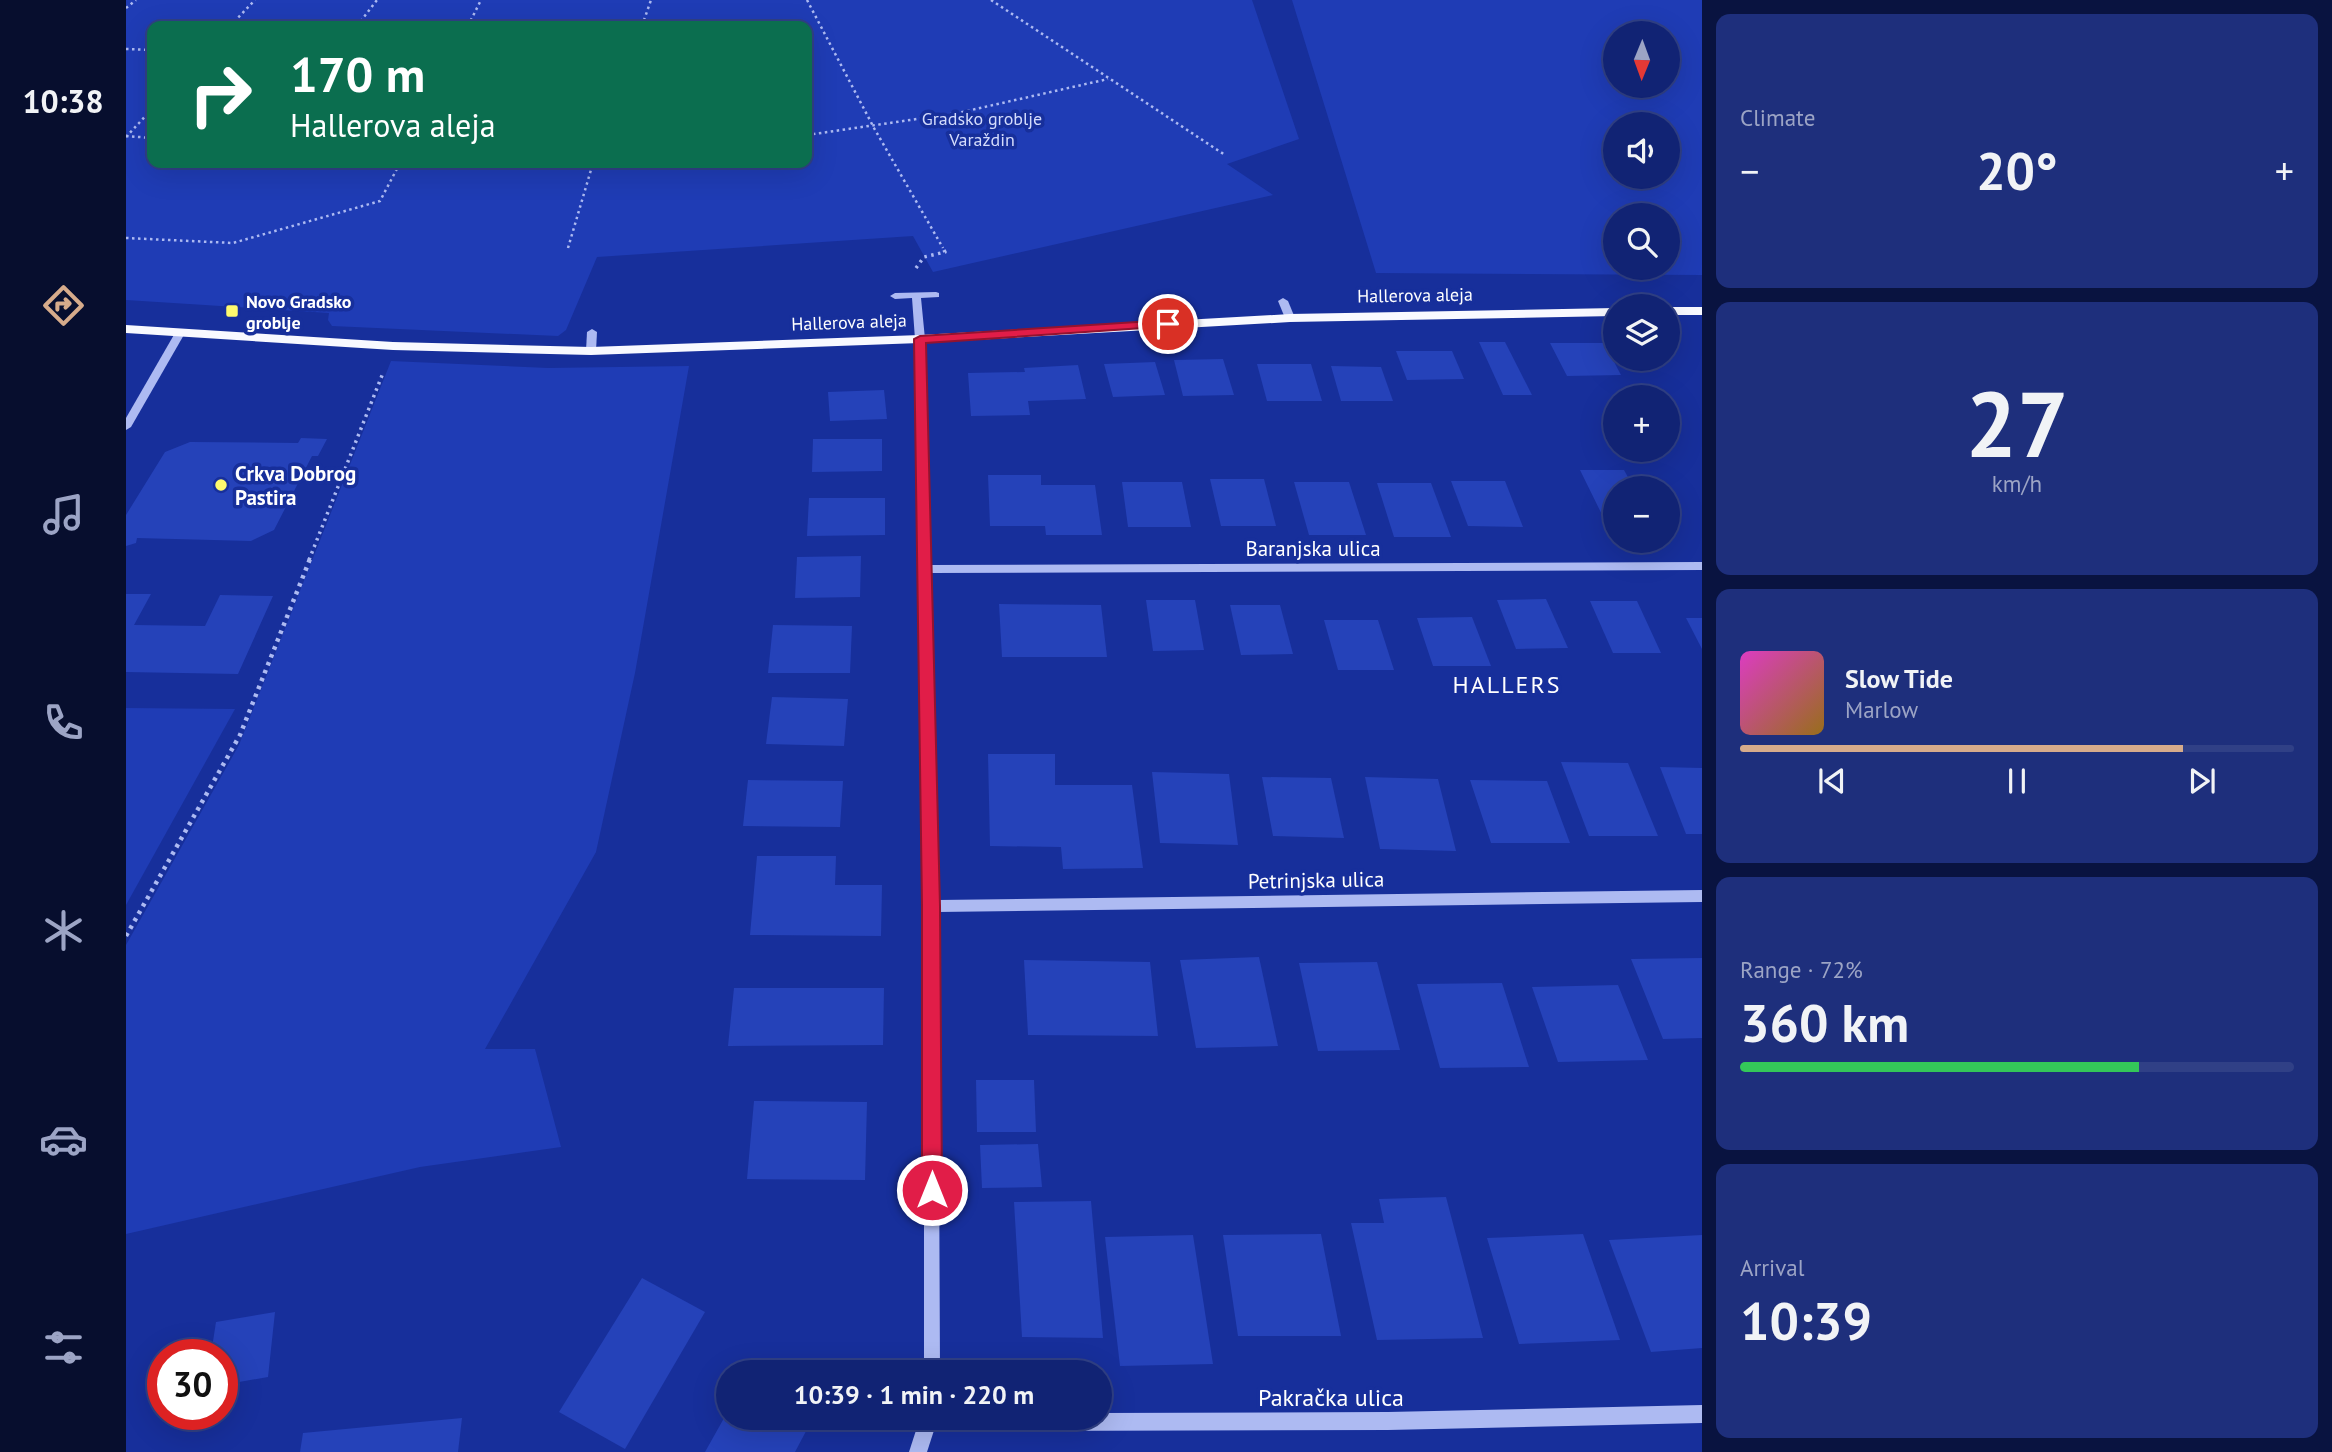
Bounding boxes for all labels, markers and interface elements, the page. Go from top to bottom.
north arrow [1603,21,1680,98]
map controls [1603,21,1680,553]
text: 170 m [290,42,425,106]
icon: right [175,49,266,140]
text: 10:38 [22,80,104,122]
text: Climate [1740,103,1815,132]
text: Hallerova aleja [290,104,496,146]
park label: Gradsko groblje Varaždin [922,107,1042,151]
button: sound [1603,112,1680,189]
text: 20° [1976,137,2058,204]
text: − [1740,146,1759,195]
text: + [2275,146,2294,195]
button: search [1603,203,1680,280]
icon: directions [39,281,88,330]
street label: Hallerova aleja [1357,282,1473,308]
place label: Novo Gradsko groblje [246,290,352,334]
pin [1138,294,1198,354]
button: layers [1603,294,1680,371]
marker: Novo Gradsko groblje [224,303,240,319]
icon: arrive [1149,305,1187,343]
street label: Hallerova aleja [791,308,907,336]
text: 27 [1965,364,2069,482]
button: + [1603,385,1680,462]
place label: Crkva Dobrog Pastira [235,460,356,511]
text: km/h [1992,469,2042,498]
button: − [1603,476,1680,553]
marker: Crkva Dobrog Pastira [213,477,229,493]
icon: music [39,490,88,539]
street label: Baranjska ulica [1245,535,1381,562]
text: Slow Tide [1845,662,1953,695]
district label: HALLERS [1453,669,1561,700]
text: Marlow [1845,695,1918,724]
icon: phone [39,698,88,747]
icon: previous [1813,762,1851,800]
icon: pause [1998,762,2036,800]
icon: next [2183,762,2221,800]
street label: Petrinjska ulica [1248,865,1384,895]
icon: climate [39,906,88,955]
text: Range · 72% [1740,955,1863,984]
text: 360 km [1740,989,1909,1056]
icon: car [39,1115,88,1164]
position arrow [895,1153,969,1227]
text: Arrival [1740,1253,1804,1282]
text: 10:39 [1740,1287,1872,1354]
icon: filters [39,1323,88,1372]
speed limit sign: 30 [147,1339,238,1430]
text: 10:39 · 1 min · 220 m [794,1378,1034,1411]
street label: Pakračka ulica [1258,1382,1404,1413]

